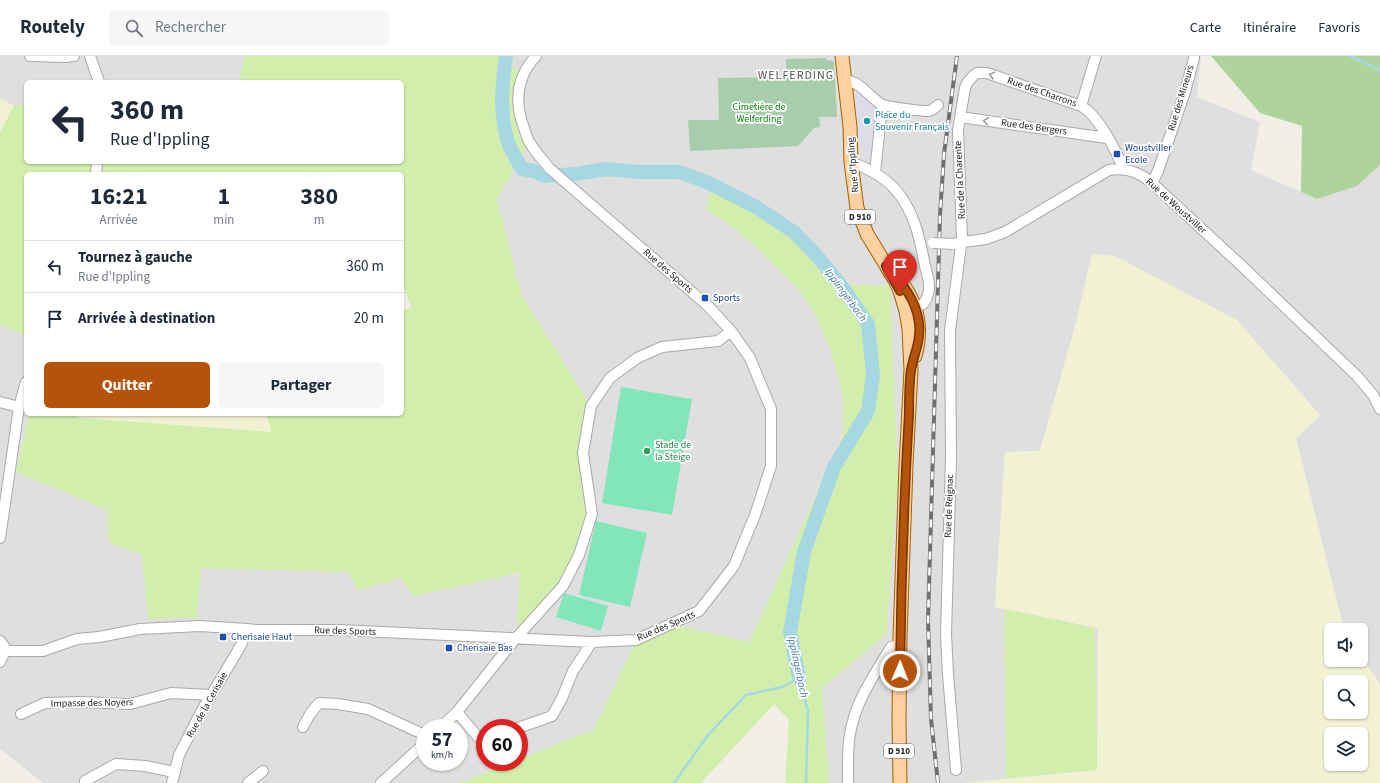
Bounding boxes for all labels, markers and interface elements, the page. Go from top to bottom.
search box [109,10,389,46]
text: Routely [20,14,85,41]
icon: search [123,17,145,39]
text: Rechercher [155,17,226,38]
text: Carte [1190,18,1221,38]
text: Itinéraire [1243,18,1296,38]
text: Favoris [1318,18,1360,38]
street label: Rue des Mineurs [1164,63,1198,133]
district label: WELFERDING [758,67,834,84]
one-way arrow [988,71,995,79]
street label: Rue des Charrons [1005,74,1079,110]
text: 360 m [110,90,184,130]
icon: left [44,96,96,148]
park label: Cimetière de Welferding [733,100,786,126]
place label: Place du Souvenir Français [875,108,949,134]
street label: Rue des Bergers [1000,115,1068,139]
marker: Place du Souvenir Français [862,116,872,126]
one-way arrow [982,117,989,126]
text: Rue d'Ippling [110,127,210,152]
street label: Rue d'Ippling [844,137,862,193]
street label: Rue de la Charente [951,140,969,220]
place label: Woustviller Ecole [1125,141,1172,167]
marker: Woustviller Ecole [1112,149,1122,159]
street label: Rue de Woustviller [1143,175,1210,237]
text: 16:21 [90,179,148,214]
text: 1 [218,179,230,214]
text: 380 [300,179,338,214]
road number: D 910 [845,210,875,224]
text: Arrivée [100,211,138,229]
text: min [213,211,234,229]
text: m [314,211,325,229]
street label: Rue des Sports [640,245,696,297]
text: Tournez à gauche [78,247,193,268]
pin [883,250,917,291]
icon: left [44,256,66,278]
text: 360 m [346,256,384,277]
icon: arrive [889,256,911,278]
water label: Ipplingerbach [821,265,871,325]
text: Rue d'Ippling [78,268,150,286]
place label: Sports [713,291,740,305]
marker: Sports [700,293,710,303]
icon: arrive [44,308,66,330]
text: Arrivée à destination [78,308,215,329]
text: 20 m [354,308,384,329]
button: Quitter [44,362,210,408]
button: Partager [218,362,384,408]
place label: Stade de la Steige [655,438,691,464]
marker: Stade de la Steige [642,446,652,456]
street label: Rue de Reignac [941,473,957,538]
street label: Rue des Sports [635,607,697,645]
street label: Rue des Sports [314,623,376,639]
map controls [1324,623,1368,771]
button: sound [1324,623,1368,667]
place label: Cherisaie Haut [231,630,293,644]
marker: Cherisaie Haut [218,632,228,642]
water label: Ipplingerbach [784,635,812,700]
place label: Cherisaie Bas [457,641,513,655]
marker: Cherisaie Bas [444,643,454,653]
position arrow [879,650,921,692]
street label: Rue de la Cerisaie [183,669,231,741]
button: search [1324,675,1368,719]
street label: Impasse des Noyers [51,695,133,711]
speed limit sign: 60 [476,719,528,771]
text: 57 [431,726,453,754]
button: layers [1324,727,1368,771]
road number: D 910 [884,744,914,758]
text: km/h [431,748,453,762]

